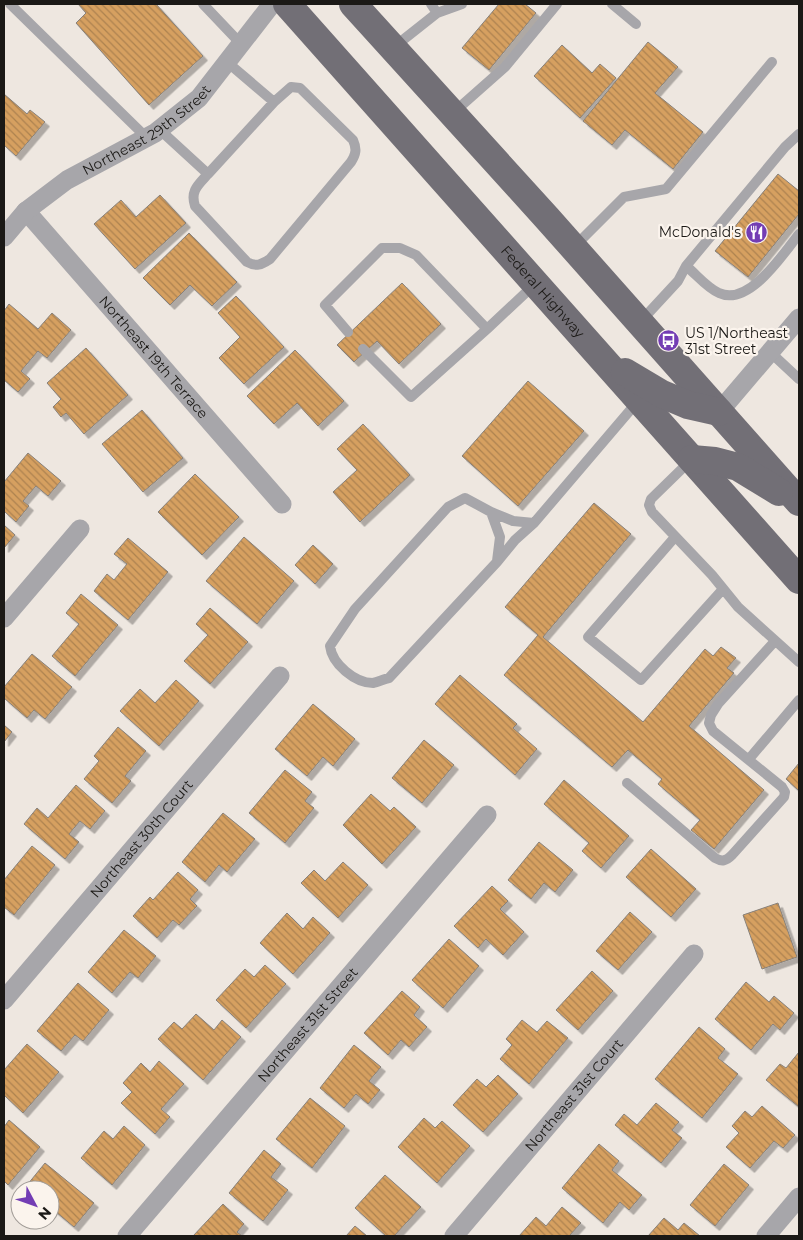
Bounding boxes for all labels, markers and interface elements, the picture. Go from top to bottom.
street label: Northeast 29th Street [79,81,215,179]
restaurant icon: McDonald's [745,220,769,244]
place label: McDonald's [659,223,741,241]
street label: Federal Highway [497,242,589,342]
street label: Northeast 19th Terrace [95,292,212,422]
place label: US 1/Northeast 31st Street [685,324,789,358]
bus stop icon: US 1/Northeast 31st Street [657,329,681,353]
street label: Northeast 30th Court [86,776,197,901]
street label: Northeast 31st Street [254,963,362,1086]
street label: Northeast 31st Court [521,1035,627,1155]
north arrow [10,1180,60,1230]
text: N [34,1203,55,1224]

